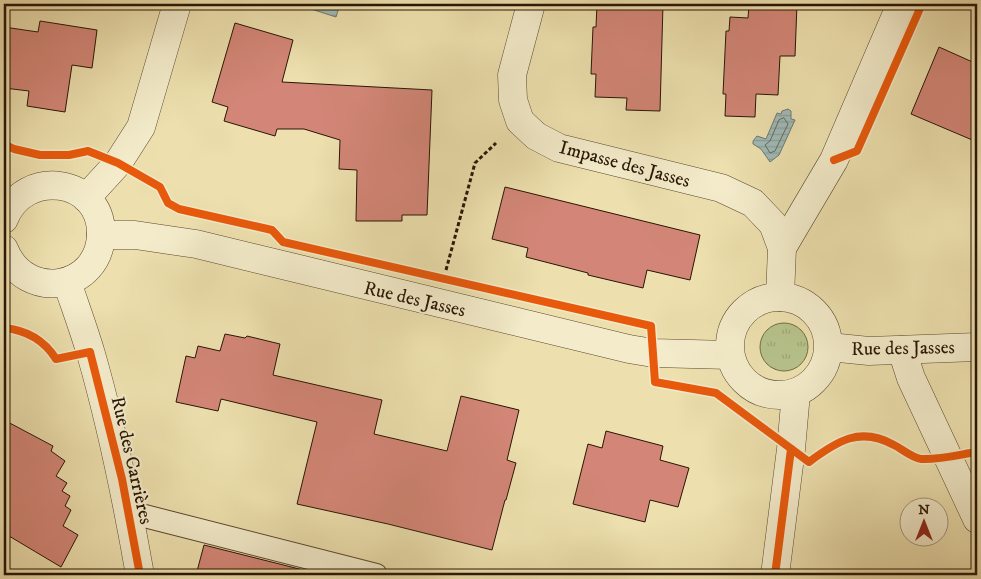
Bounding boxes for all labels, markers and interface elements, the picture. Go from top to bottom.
street label: Impasse des Jasses [557,136,692,193]
street label: Rue des Jasses [362,277,468,322]
street label: Rue des Jasses [851,336,955,361]
street label: Rue des Carrières [106,394,157,526]
north arrow [898,496,948,546]
text: N [918,501,930,519]

